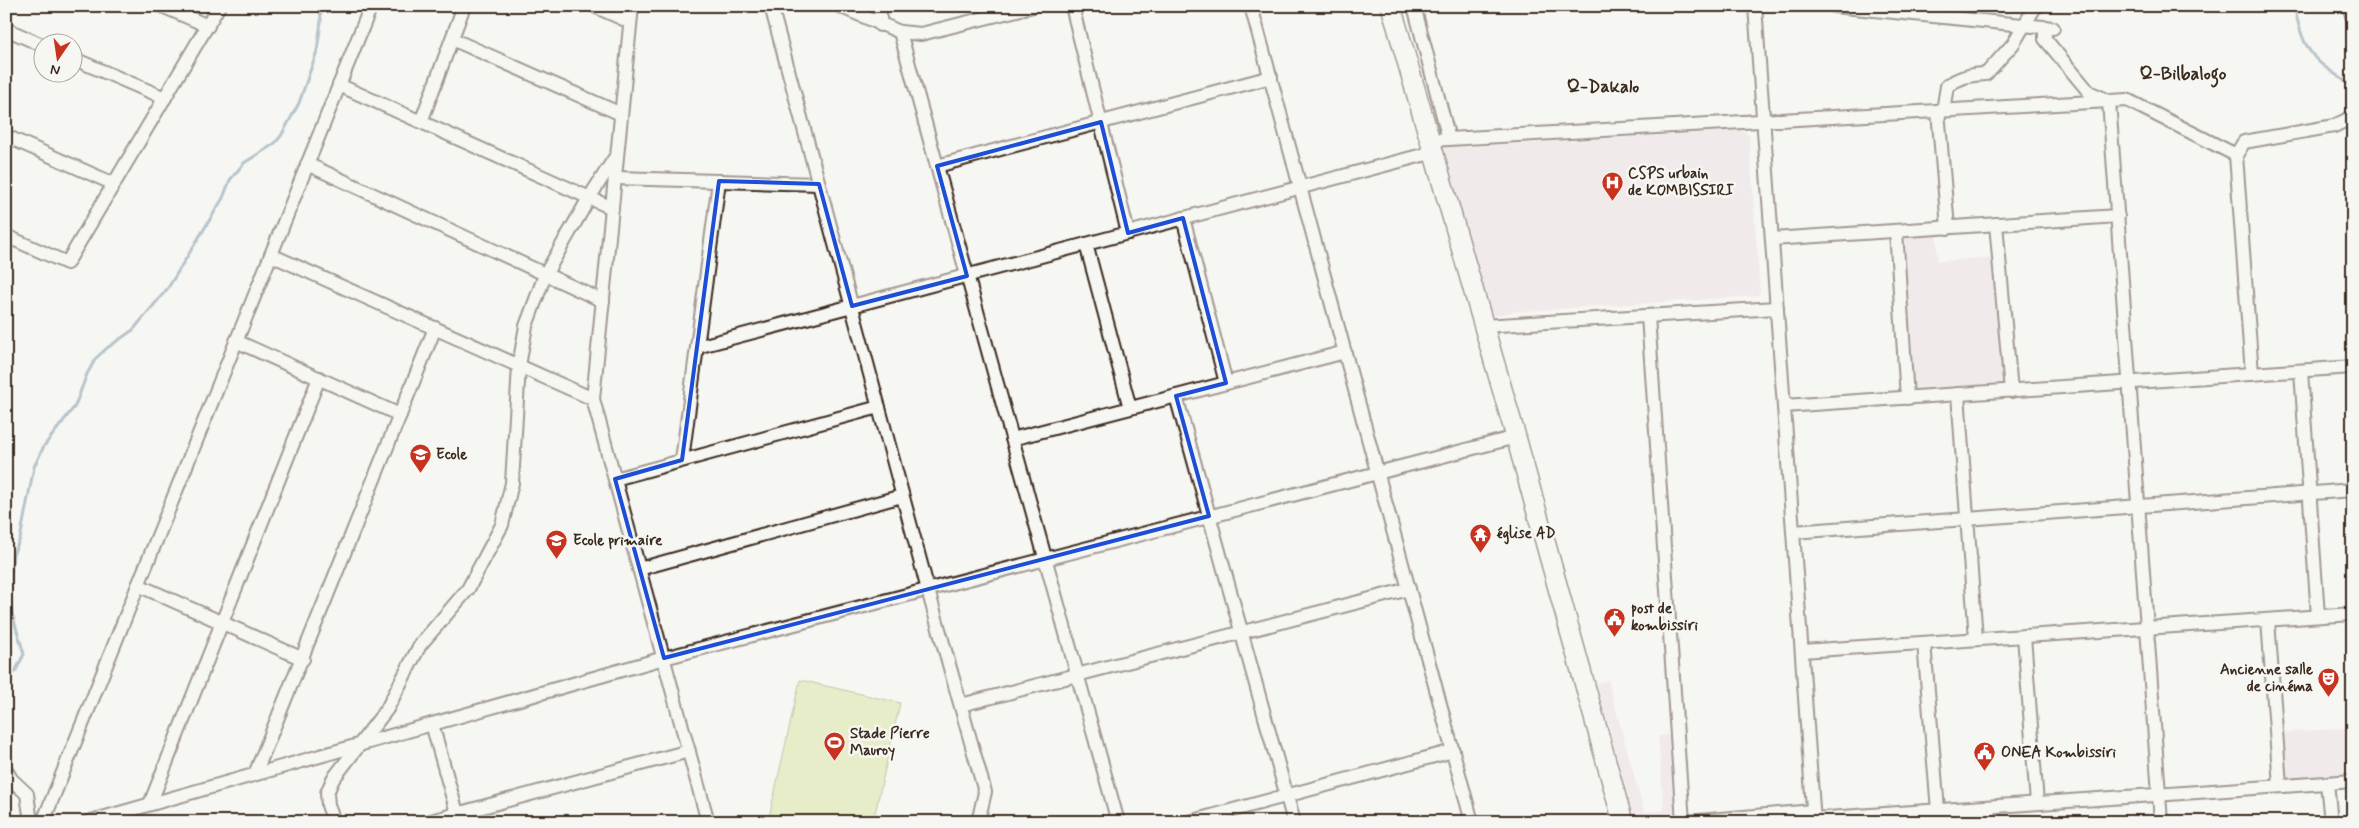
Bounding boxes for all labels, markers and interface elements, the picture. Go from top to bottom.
north arrow [32,32,82,82]
text: N [49,60,62,80]
district label: Q-Bilbalogo [2139,62,2227,88]
district label: Q-Dakalo [1567,75,1639,99]
place label: CSPS urbain de KOMBISSIRI [1628,164,1734,201]
hospital icon: CSPS urbain de KOMBISSIRI [1600,171,1624,202]
school or university icon: Ecole [408,443,432,474]
place label: Ecole [436,445,467,465]
temple icon: église AD [1468,522,1492,553]
place label: église AD [1496,524,1556,545]
school or university icon: Ecole primaire [545,529,569,560]
place label: Ecole primaire [573,531,663,551]
place label: post de kombissiri [1631,599,1699,636]
public building icon: post de kombissiri [1603,606,1627,637]
place label: Ancienne salle de cinéma [2220,660,2313,697]
theatre icon: Ancienne salle de cinéma [2317,667,2341,698]
place label: Stade Pierre Mauroy [850,724,930,761]
sports icon: Stade Pierre Mauroy [822,731,846,762]
public building icon: ONEA Kombissiri [1973,741,1997,772]
place label: ONEA Kombissiri [2001,743,2117,763]

